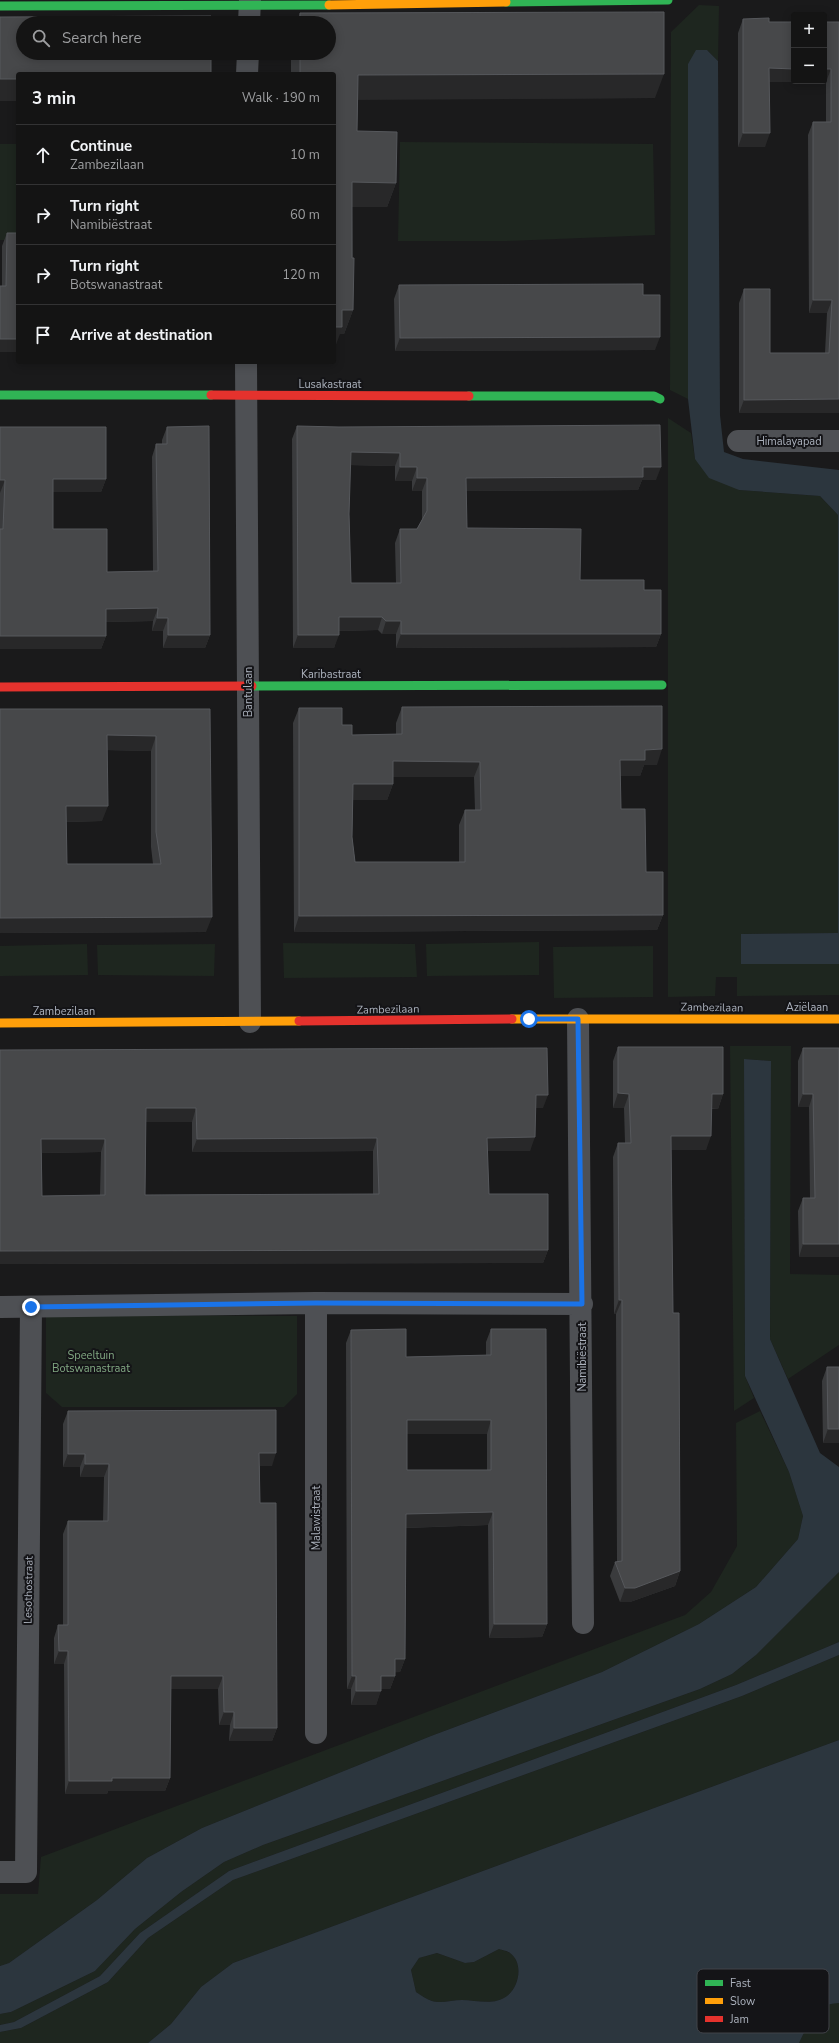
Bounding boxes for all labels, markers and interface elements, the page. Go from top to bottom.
map controls [791,12,827,84]
button: + [791,12,827,48]
search box [16,16,336,60]
icon: search [30,27,52,49]
text: Search here [62,28,142,48]
button: − [791,48,827,84]
text: 3 min [32,87,76,110]
text: Walk · 190 m [242,89,320,107]
text: Continue [70,136,132,156]
icon: ahead [32,144,54,166]
text: 10 m [290,146,320,164]
text: Zambezilaan [70,156,144,174]
text: Turn right [70,196,139,216]
icon: right [32,204,54,226]
text: 60 m [290,206,320,224]
text: Namibiëstraat [70,216,152,234]
text: Turn right [70,256,139,276]
icon: right [32,264,54,286]
text: 120 m [282,266,320,284]
text: Botswanastraat [70,276,162,294]
icon: arrive [32,324,54,346]
text: Arrive at destination [70,325,213,345]
street label: Lusakastraat [299,377,362,392]
street label: Himalayapad [756,434,822,449]
street label: Bantulaan [241,667,256,717]
street label: Karibastraat [301,667,361,682]
street label: Zambezilaan [681,999,743,1016]
street label: Aziëlaan [786,1000,828,1015]
street label: Zambezilaan [357,1001,419,1018]
street label: Zambezilaan [33,1004,95,1019]
route start [520,1010,538,1028]
route end [22,1298,40,1316]
street label: Namibiëstraat [575,1322,590,1392]
park label: Speeltuin Botswanastraat [52,1348,130,1376]
street label: Malawistraat [309,1486,324,1550]
street label: Lesothostraat [20,1556,37,1624]
legend [697,1969,829,2033]
text: Fast [730,1976,751,1991]
text: Slow [730,1994,755,2009]
text: Jam [729,2012,749,2027]

